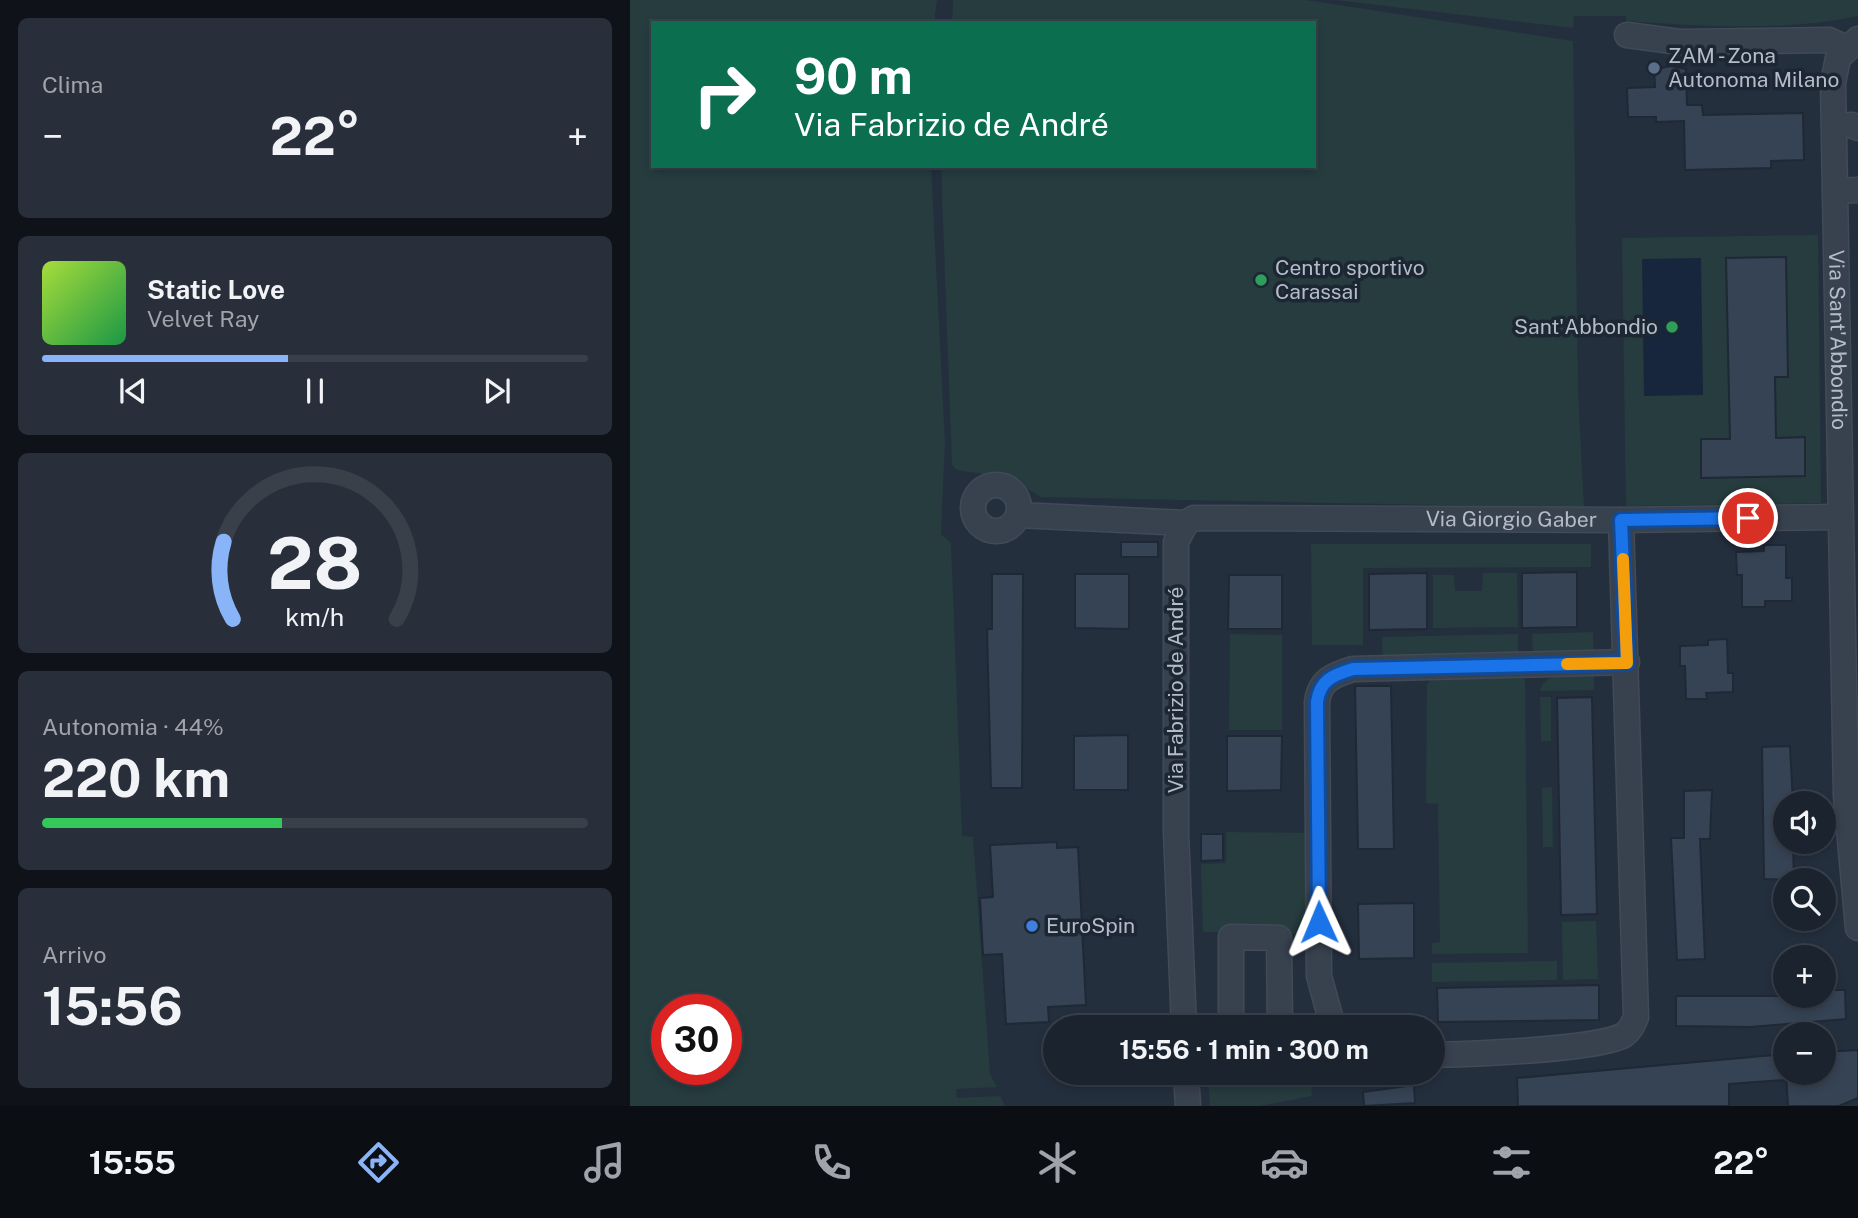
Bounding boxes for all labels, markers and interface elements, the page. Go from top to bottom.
place label: ZAM - Zona Autonoma Milano [1668,43,1839,92]
text: 90 m [794,47,913,105]
icon: right [679,49,770,140]
marker: ZAM - Zona Autonoma Milano [1646,60,1662,76]
text: Clima [42,71,103,98]
text: 22° [270,106,360,167]
text: Via Fabrizio de André [794,106,1109,143]
text: − [42,114,63,159]
text: + [567,114,588,159]
street label: Via Sant'Abbondio [1824,250,1852,430]
place label: Centro sportivo Carassai [1275,255,1425,304]
marker: Centro sportivo Carassai [1253,272,1269,288]
text: Static Love [147,274,285,305]
text: Velvet Ray [147,305,259,332]
place label: Sant'Abbondio [1514,314,1658,339]
marker: Sant'Abbondio [1664,319,1680,335]
icon: previous [114,372,152,410]
icon: pause [296,372,334,410]
icon: next [478,372,516,410]
pin [1718,488,1778,548]
icon: arrive [1729,499,1767,537]
street label: Via Giorgio Gaber [1426,506,1597,532]
text: 28 [267,520,363,605]
street label: Via Fabrizio de André [1163,587,1188,793]
text: km/h [286,602,344,632]
text: Autonomia · 44% [42,713,224,740]
text: 220 km [42,748,230,809]
map controls [1773,791,1836,1085]
button: sound [1773,791,1836,854]
button: search [1773,868,1836,931]
position arrow [1282,885,1356,959]
place label: EuroSpin [1046,913,1135,938]
marker: EuroSpin [1024,918,1040,934]
text: Arrivo [42,941,106,968]
button: + [1773,945,1836,1008]
text: 15:56 [42,976,183,1037]
speed limit sign: 30 [651,994,742,1085]
button: − [1773,1022,1836,1085]
text: 15:56 · 1 min · 300 m [1119,1034,1369,1065]
icon: directions [354,1138,403,1187]
icon: music [580,1138,629,1187]
icon: phone [807,1138,856,1187]
icon: climate [1033,1138,1082,1187]
icon: car [1260,1138,1309,1187]
icon: filters [1487,1138,1536,1187]
text: 15:55 [89,1144,176,1181]
text: 22° [1713,1144,1769,1181]

